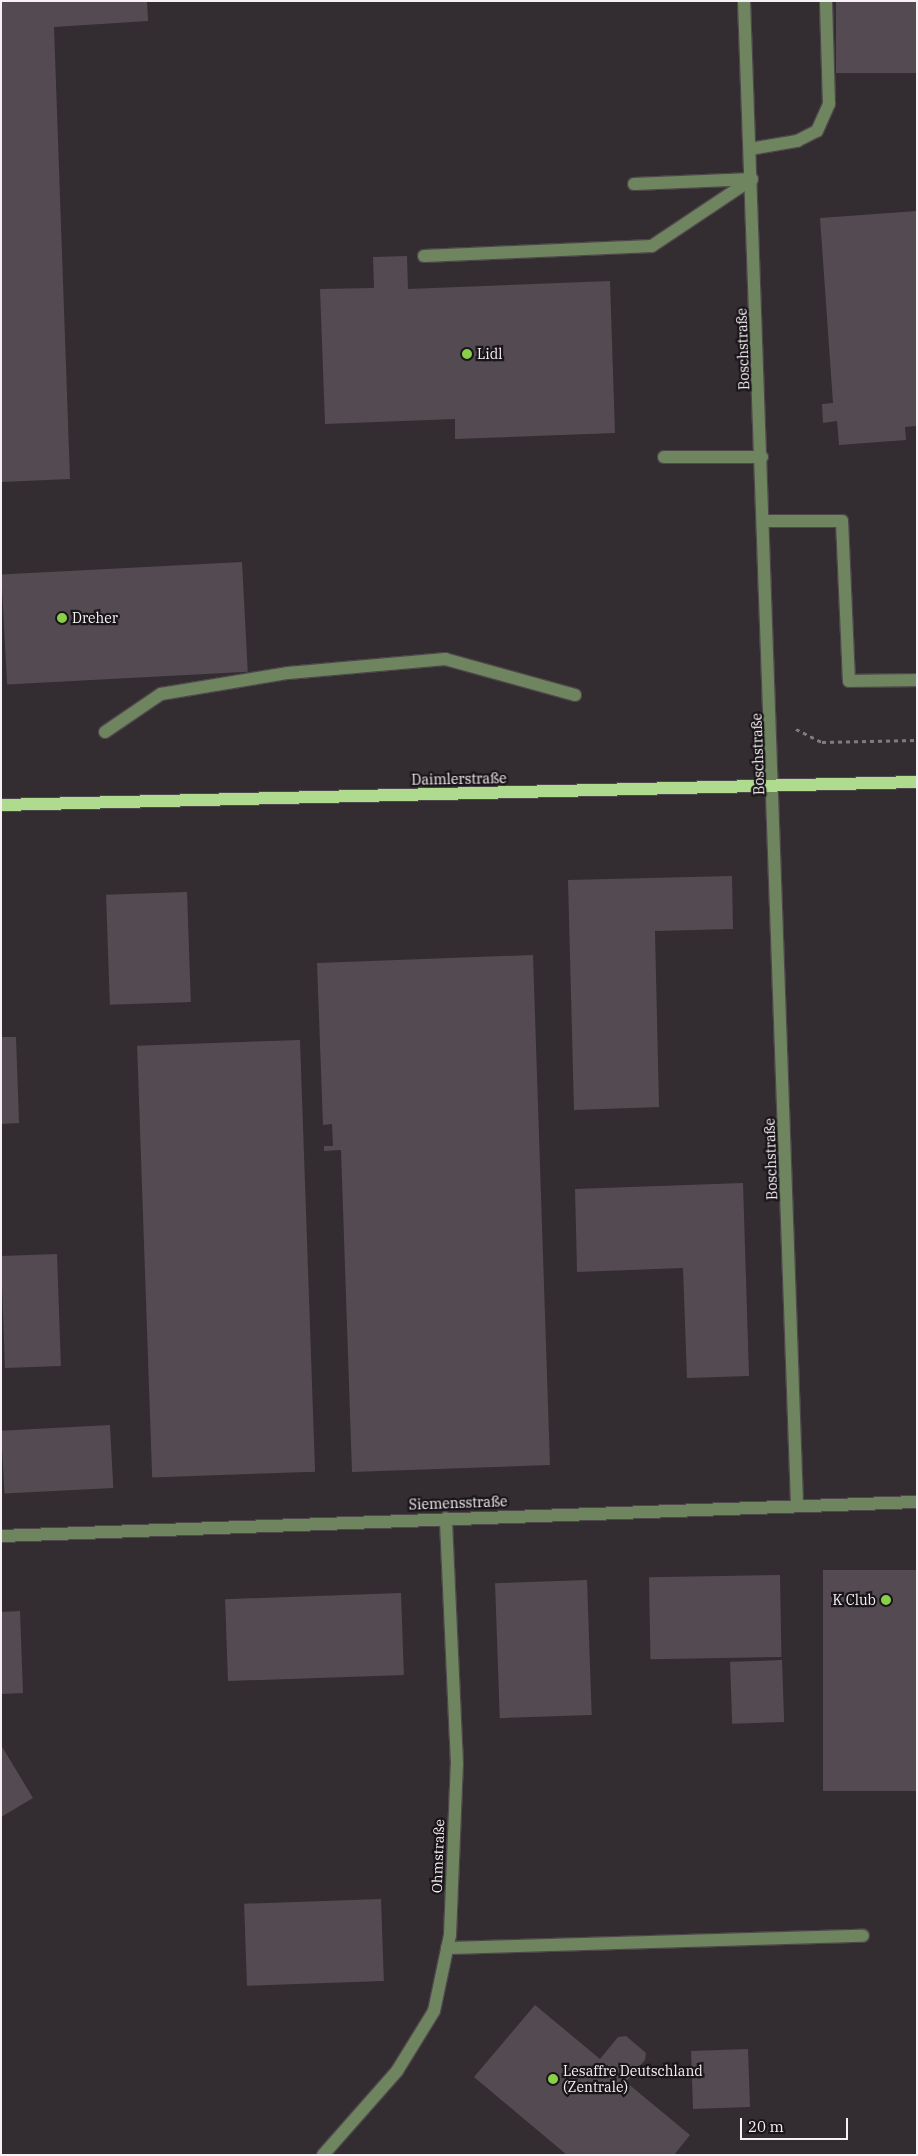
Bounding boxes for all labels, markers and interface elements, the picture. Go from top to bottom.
street label: Boschstraße [733,308,753,390]
place label: Lidl [477,346,502,362]
marker: Lidl [461,348,473,360]
place label: Dreher [72,610,118,626]
marker: Dreher [56,612,68,624]
street label: Boschstraße [748,713,768,795]
street label: Daimlerstraße [411,770,507,788]
street label: Boschstraße [761,1118,781,1200]
street label: Siemensstraße [408,1493,508,1513]
place label: K Club [833,1592,876,1608]
marker: K Club [880,1594,892,1606]
street label: Ohmstraße [428,1819,448,1893]
place label: Lesaffre Deutschland (Zentrale) [563,2063,703,2096]
marker: Lesaffre Deutschland (Zentrale) [547,2073,559,2085]
scale bar [743,2108,850,2140]
text: 20 m [748,2117,784,2136]

